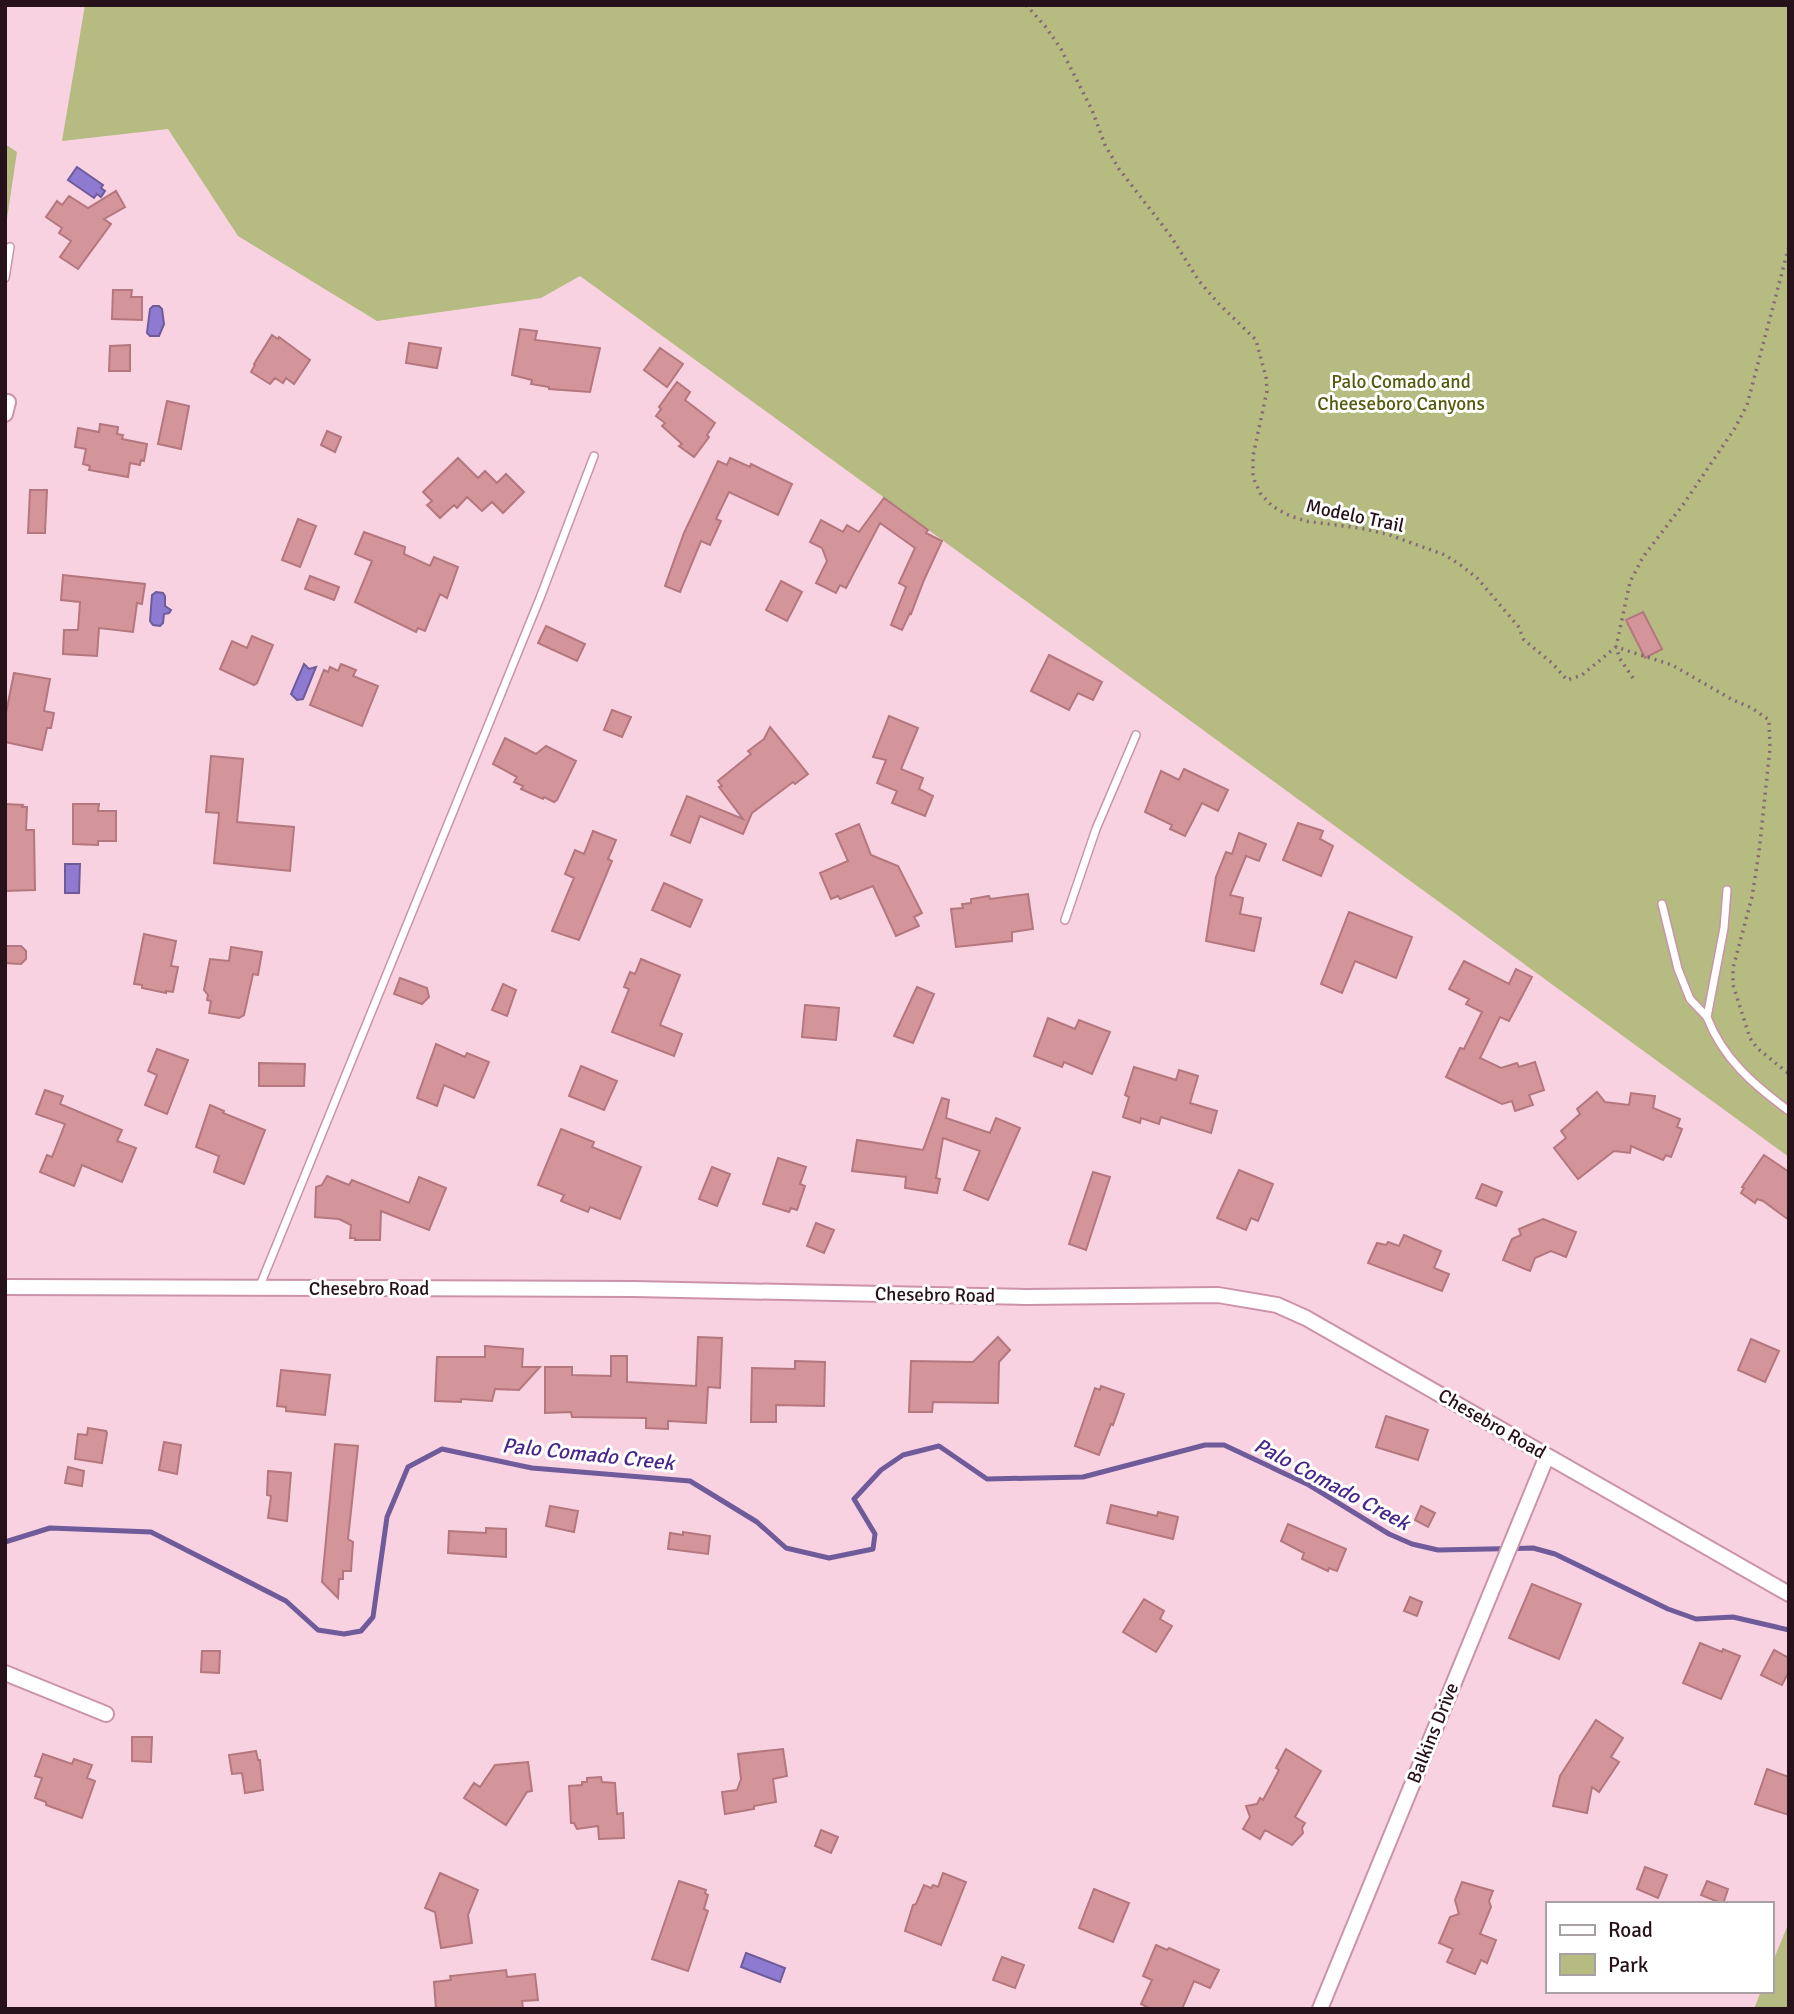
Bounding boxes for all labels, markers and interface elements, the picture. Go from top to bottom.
park label: Palo Comado and Cheeseboro Canyons [1317,370,1485,416]
street label: Modelo Trail [1304,494,1406,538]
street label: Chesebro Road [309,1277,429,1301]
street label: Chesebro Road [875,1282,995,1308]
street label: Chesebro Road [1434,1383,1550,1465]
water label: Palo Comado Creek [501,1432,678,1476]
water label: Palo Comado Creek [1250,1432,1416,1537]
street label: Balkins Drive [1402,1679,1464,1787]
legend [1546,1902,1773,1993]
text: Road [1608,1917,1653,1943]
text: Park [1608,1952,1649,1978]

